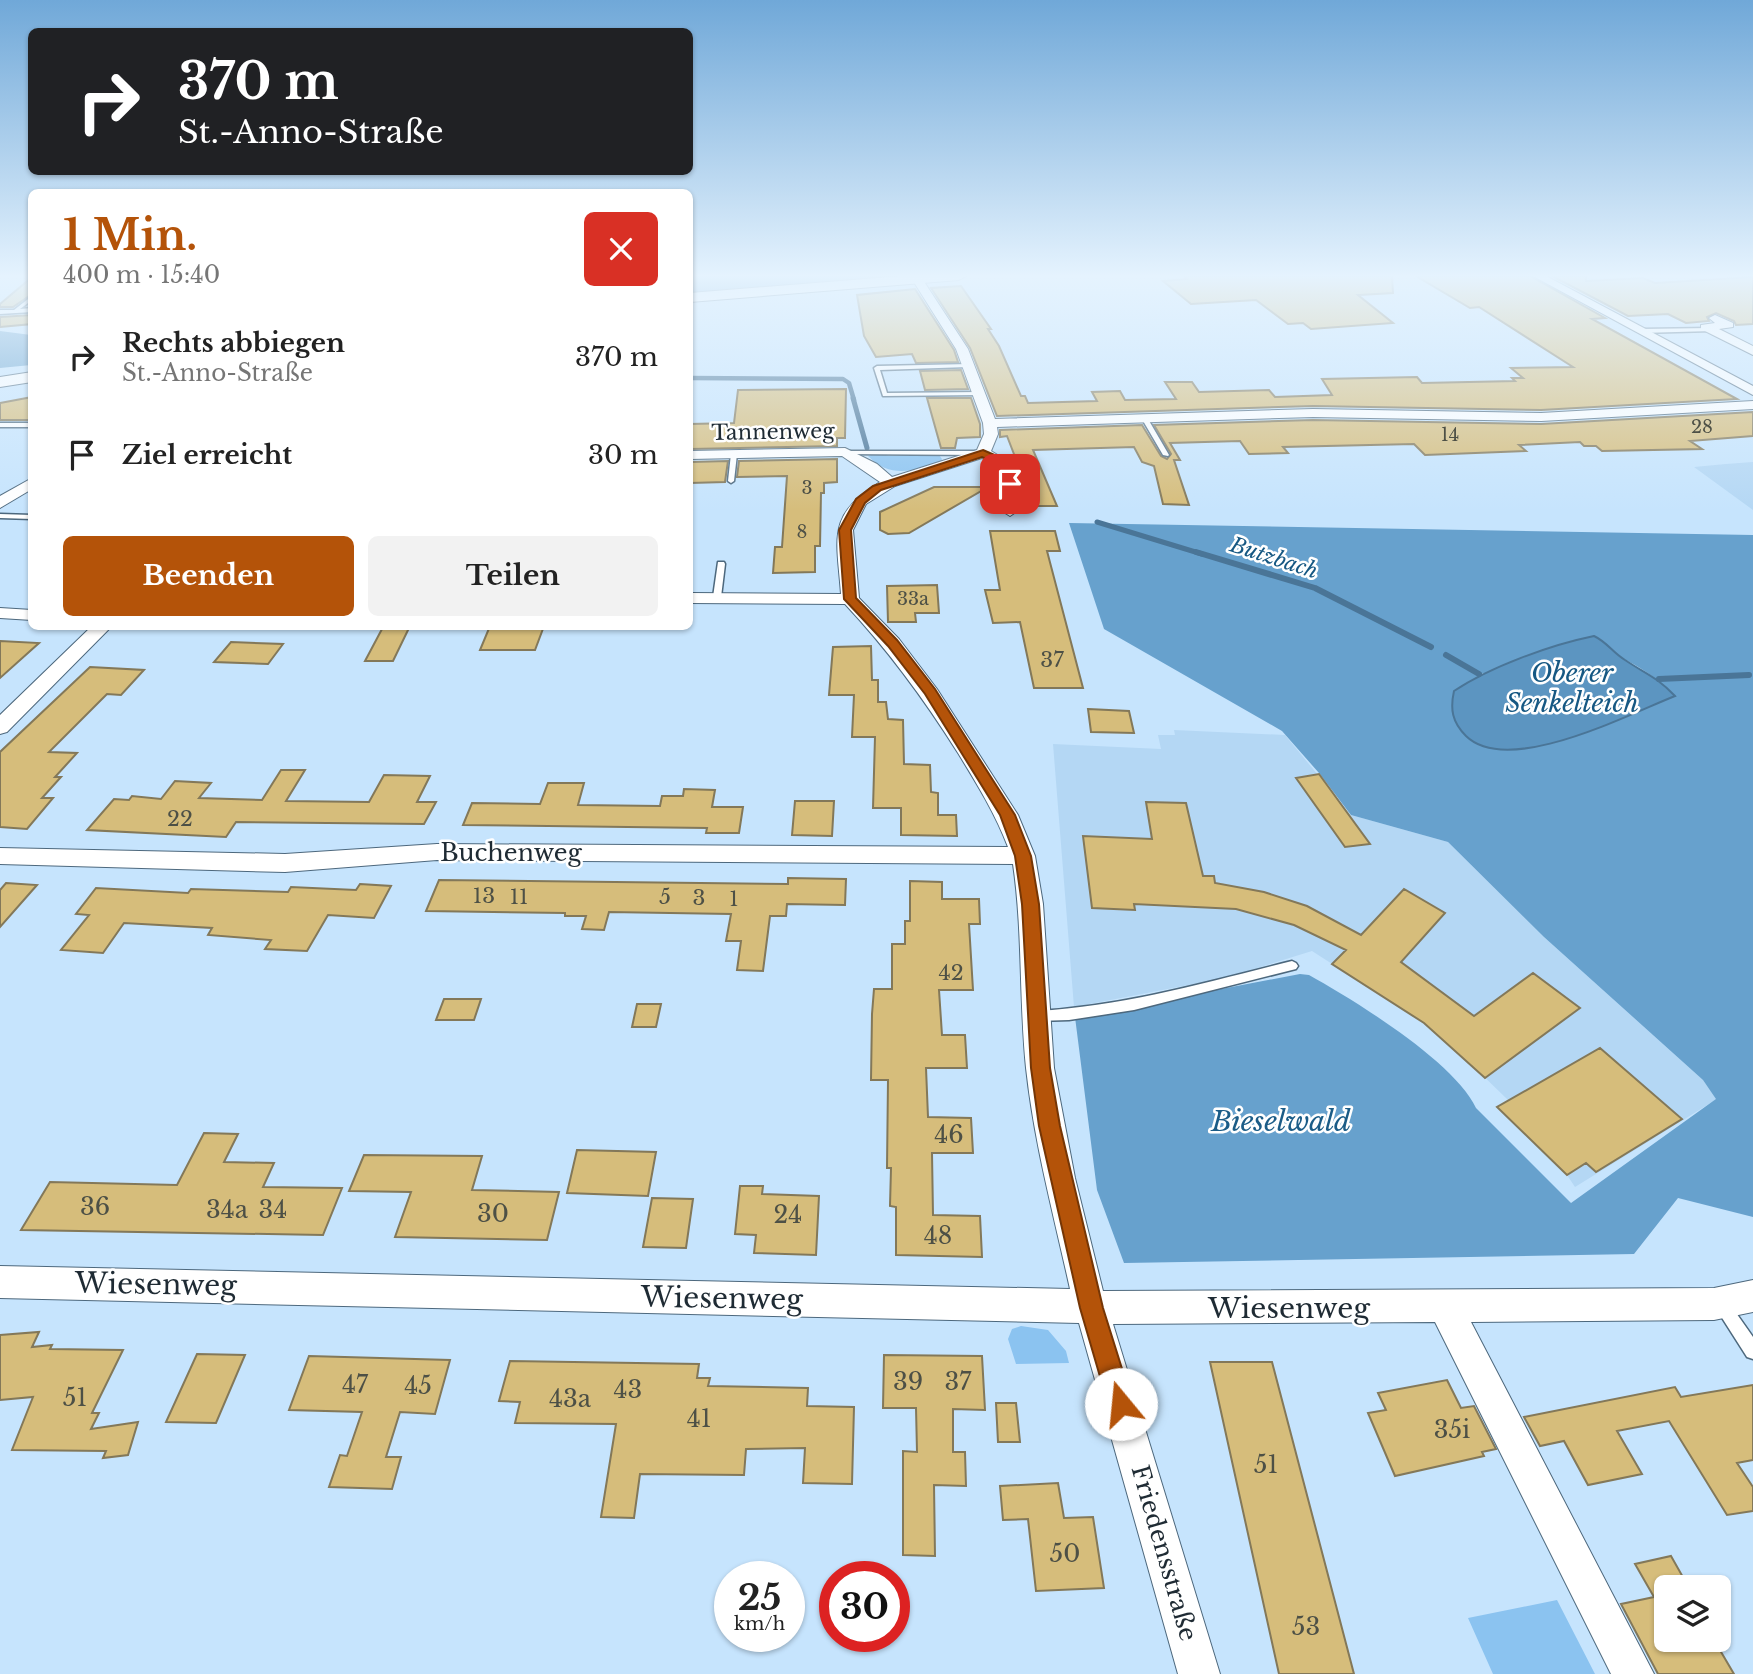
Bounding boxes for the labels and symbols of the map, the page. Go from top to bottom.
house number: 28 [1691,416,1713,438]
street label: Tannenweg [711,418,835,446]
house number: 14 [1441,424,1459,446]
pin [980,454,1040,514]
house number: 3 [801,477,813,499]
house number: 8 [797,521,807,543]
water label: Butzbach [1226,531,1321,584]
house number: 33a [897,588,929,610]
house number: 37 [1040,647,1064,673]
water label: Oberer Senkelteich [1505,657,1639,719]
house number: 22 [167,806,193,832]
street label: Buchenweg [440,838,582,867]
house number: 13 [473,883,495,909]
house number: 11 [510,884,528,910]
house number: 5 [659,884,671,910]
house number: 3 [693,885,705,911]
house number: 1 [729,886,739,912]
house number: 42 [938,960,964,986]
park label: Bieselwald [1210,1104,1351,1139]
house number: 46 [934,1120,964,1149]
house number: 36 [80,1192,110,1221]
house number: 34a [206,1195,249,1224]
house number: 34 [259,1195,287,1224]
house number: 30 [477,1199,509,1228]
house number: 24 [774,1200,802,1229]
house number: 48 [924,1221,952,1250]
street label: Wiesenweg [74,1266,239,1303]
street label: Wiesenweg [640,1280,805,1317]
street label: Wiesenweg [1207,1291,1371,1326]
house number: 39 [893,1367,923,1396]
house number: 37 [945,1367,972,1396]
position arrow [1084,1367,1158,1441]
house number: 47 [342,1370,369,1399]
house number: 45 [404,1371,432,1400]
house number: 43 [614,1375,642,1404]
house number: 51 [63,1383,87,1412]
house number: 43a [549,1384,592,1413]
house number: 41 [687,1404,711,1433]
house number: 35i [1434,1415,1470,1444]
house number: 51 [1254,1450,1278,1479]
street label: Friedensstraße [1126,1462,1203,1644]
house number: 50 [1050,1539,1080,1568]
speed limit sign: 30 [819,1561,910,1652]
house number: 53 [1292,1612,1320,1641]

